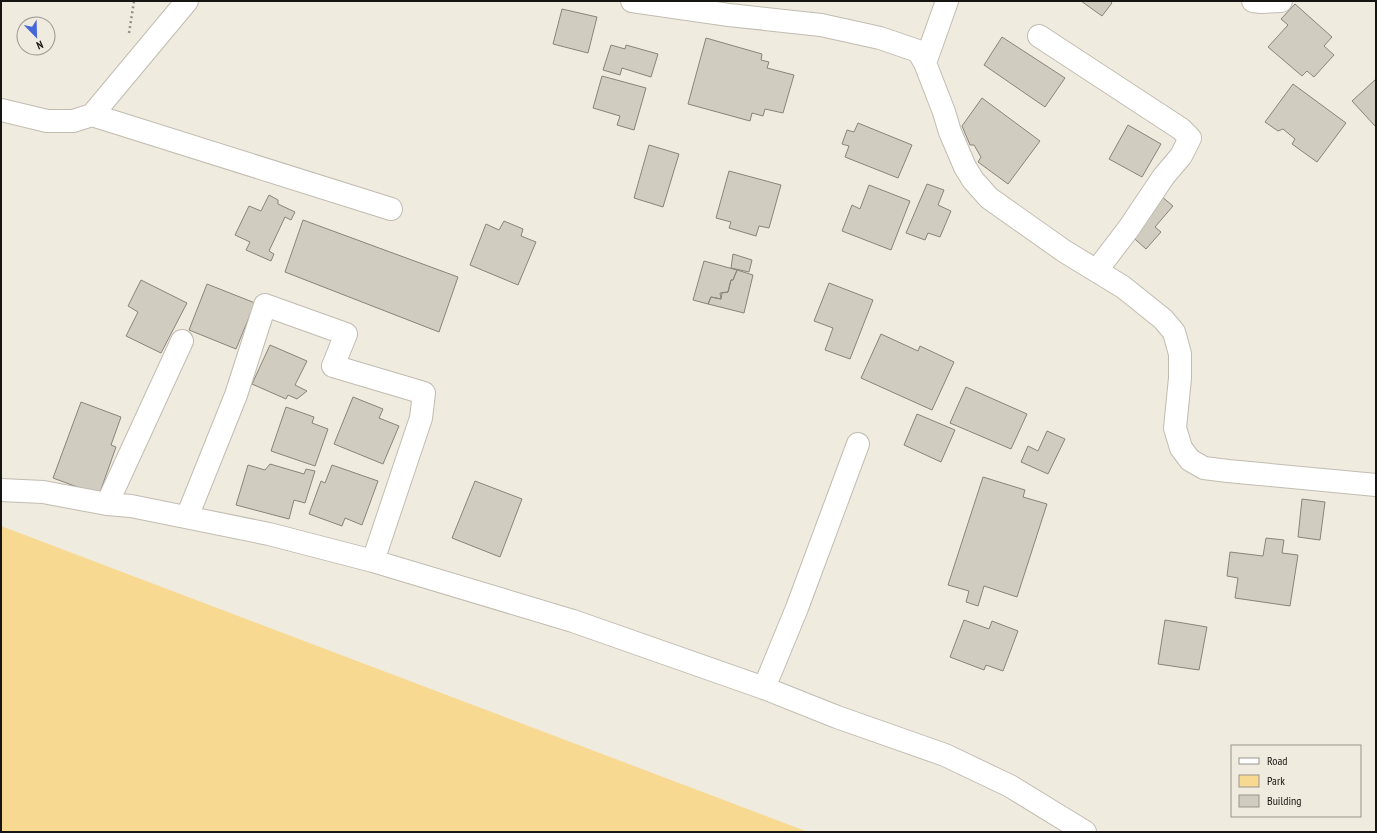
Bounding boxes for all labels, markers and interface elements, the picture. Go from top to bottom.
north arrow [16,16,56,56]
text: N [34,38,45,53]
legend [1231,745,1361,817]
text: Road [1267,753,1287,768]
text: Park [1267,773,1285,788]
text: Building [1267,793,1302,808]

